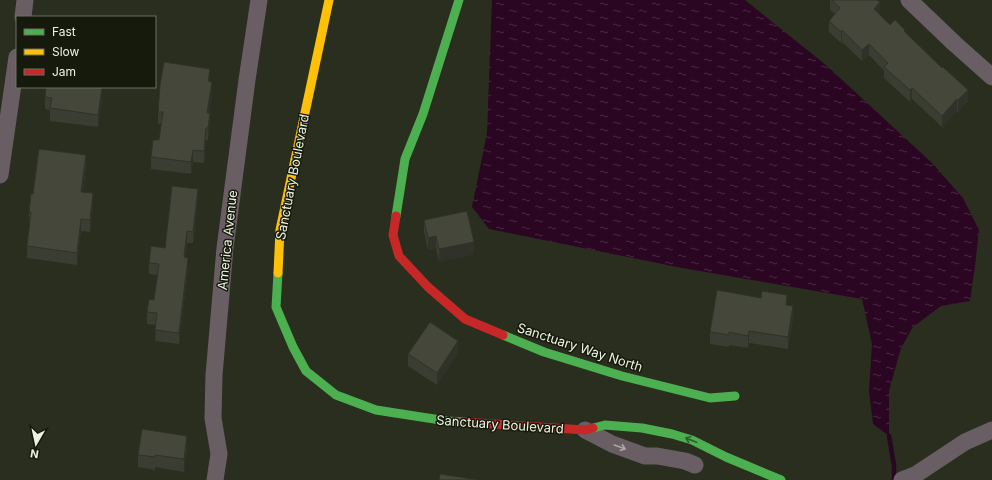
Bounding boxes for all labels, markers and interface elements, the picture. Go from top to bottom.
legend [16,16,156,88]
text: Fast [52,24,76,39]
text: Slow [52,44,80,59]
text: Jam [52,64,76,79]
street label: Sanctuary Boulevard [272,113,312,241]
street label: America Avenue [214,189,240,291]
street label: Sanctuary Way North [515,319,645,375]
street label: Sanctuary Boulevard [436,412,564,436]
north arrow [16,424,56,464]
one-way arrow [685,435,697,443]
one-way arrow [613,444,626,451]
text: N [29,446,40,461]

